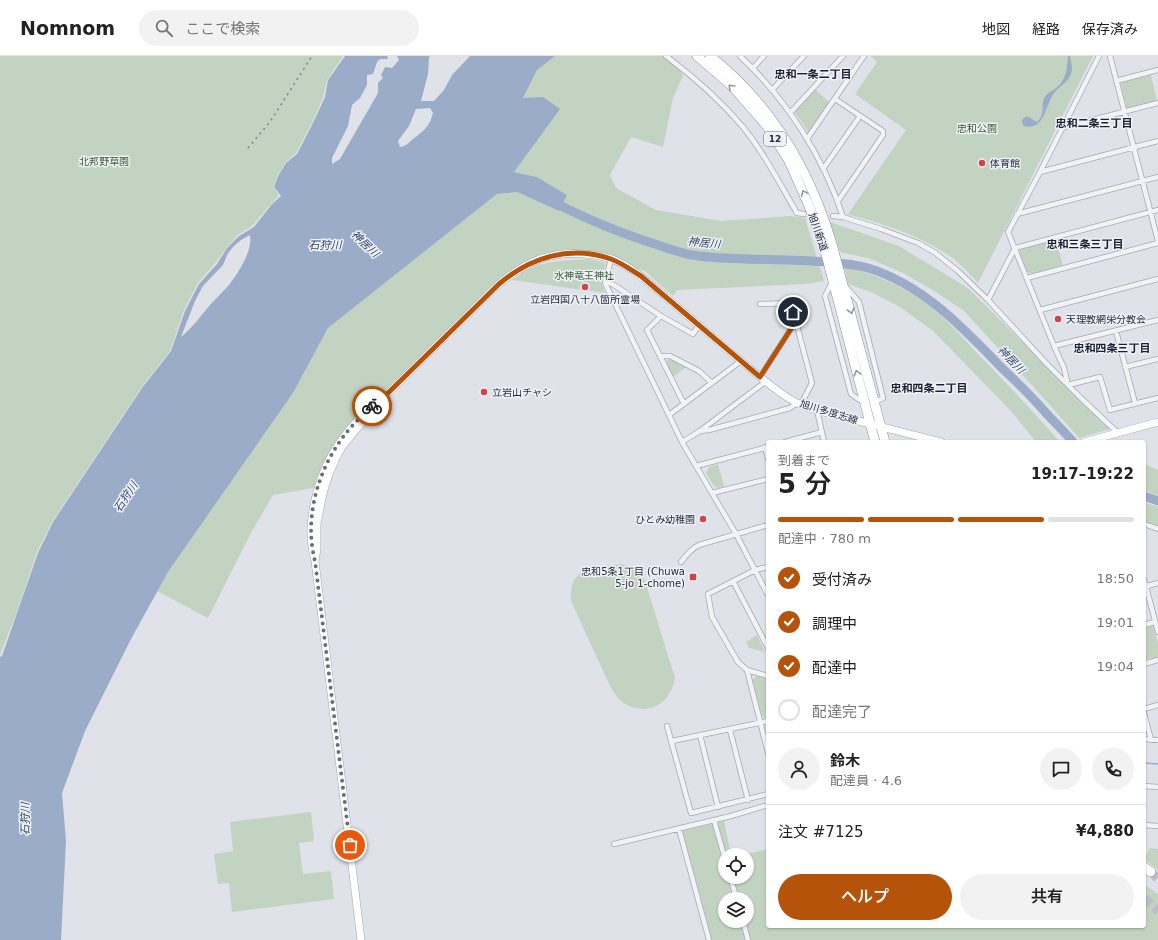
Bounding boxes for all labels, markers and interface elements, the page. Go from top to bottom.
search box [139,10,419,46]
text: Nomnom [20,17,115,39]
icon: search [153,17,175,39]
text: ここで検索 [185,20,260,38]
text: 地図 [982,21,1010,37]
text: 経路 [1032,21,1060,37]
text: 保存済み [1082,21,1138,37]
district label: 忠和一条二丁目 [775,68,852,81]
one-way arrow [728,84,736,92]
district label: 忠和二条三丁目 [1056,117,1133,130]
park label: 忠和公園 [957,123,997,134]
road number: 12 [764,132,786,146]
park label: 北邦野草園 [79,156,129,167]
marker: 体育館 [977,158,987,168]
place label: 体育館 [990,158,1020,169]
one-way arrow [800,190,808,197]
street label: 旭川新道 [806,211,830,253]
water label: 神居川 [349,228,382,261]
water label: 神居川 [687,235,722,251]
district label: 忠和三条三丁目 [1047,238,1124,251]
water label: 石狩川 [309,239,342,252]
park label: 水神竜王神社 [554,270,614,281]
marker: 立岩四国八十八箇所霊場 [580,282,590,292]
place label: 立岩四国八十八箇所霊場 [530,294,640,305]
pin [776,295,810,329]
icon: home [782,301,804,323]
one-way arrow [846,308,854,314]
marker: 天理教網栄分教会 [1053,314,1063,324]
place label: 天理教網栄分教会 [1066,314,1146,325]
district label: 忠和四条三丁目 [1074,342,1151,355]
water label: 神居川 [995,344,1028,377]
one-way arrow [853,370,862,377]
district label: 忠和四条二丁目 [891,382,968,395]
courier [352,386,392,426]
marker: 立岩山チャシ [479,387,489,397]
place label: 立岩山チャシ [492,387,552,398]
icon: bike [361,395,383,417]
street label: 旭川多度志線 [799,398,859,426]
text: 到着まで [778,453,830,468]
text: 19:17–19:22 [1031,465,1134,483]
text: 5 分 [778,469,831,499]
water label: 石狩川 [111,479,141,514]
place label: ひとみ幼稚園 [635,514,695,525]
marker: ひとみ幼稚園 [698,514,708,524]
text: 配達中 · 780 m [778,531,871,546]
place label: 忠和5条1丁目 (Chuwa 5-jo 1-chome) [581,566,685,589]
icon: check [778,567,800,589]
text: 受付済み [812,571,872,589]
text: 18:50 [1097,571,1134,586]
marker: 忠和5条1丁目 (Chuwa 5-jo 1-chome) [688,572,698,582]
icon: check [778,611,800,633]
text: 調理中 [812,615,857,633]
text: 19:01 [1097,615,1134,630]
icon: check [778,655,800,677]
text: 配達中 [812,659,857,677]
text: 19:04 [1097,659,1134,674]
text: 配達完了 [812,703,872,721]
button: person [778,748,820,790]
button: chat [1040,748,1082,790]
button: phone [1092,748,1134,790]
text: 鈴木 [830,752,860,770]
text: 配達員 · 4.6 [830,773,902,788]
water label: 石狩川 [19,802,32,836]
text: ¥4,880 [1076,822,1134,840]
text: 注文 #7125 [778,823,864,841]
pin [333,828,367,862]
icon: bag [339,834,361,856]
map controls [718,848,754,928]
button: locate [718,848,754,884]
button: ヘルプ [778,874,952,920]
button: 共有 [960,874,1134,920]
button: layers [718,892,754,928]

